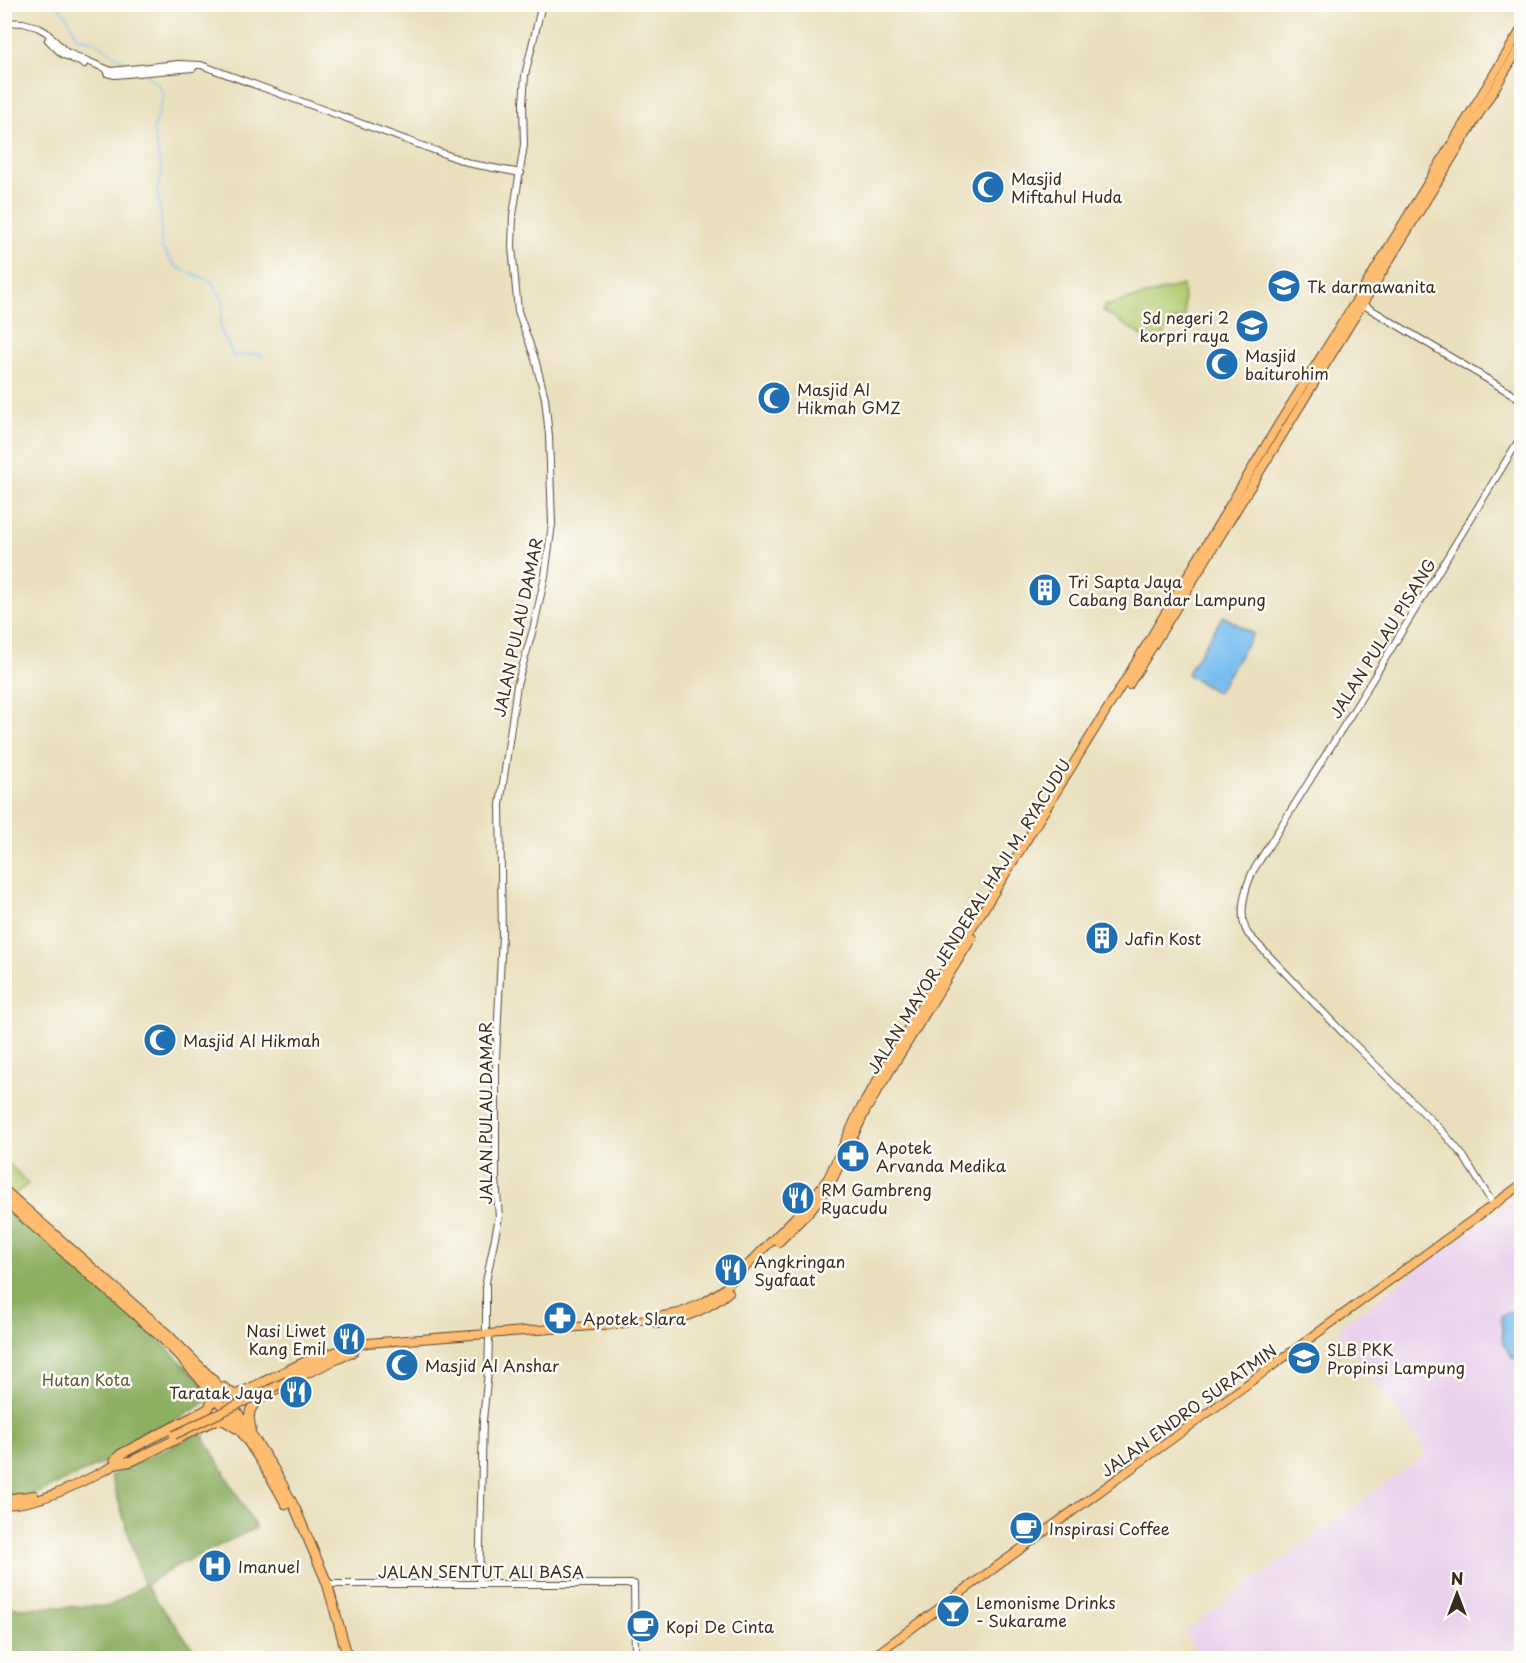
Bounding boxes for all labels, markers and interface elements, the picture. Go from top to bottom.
place label: Masjid Miftahul Huda [1011,166,1122,208]
mosque icon: Masjid Miftahul Huda [970,169,1006,205]
school or university icon: Tk darmawanita [1266,268,1302,304]
place label: Tk darmawanita [1307,274,1435,298]
place label: Sd negeri 2 korpri raya [1140,305,1229,347]
school or university icon: Sd negeri 2 korpri raya [1234,308,1270,344]
place label: Masjid baiturohim [1245,343,1329,385]
mosque icon: Masjid baiturohim [1204,346,1240,382]
place label: Masjid Al Hikmah GMZ [797,377,901,419]
mosque icon: Masjid Al Hikmah GMZ [756,380,792,416]
street label: JALAN PULAU DAMAR [486,535,548,719]
street label: JALAN PULAU PISANG [1323,553,1441,723]
place label: Tri Sapta Jaya Cabang Bandar Lampung [1068,569,1266,611]
building icon: Tri Sapta Jaya Cabang Bandar Lampung [1027,572,1063,608]
street label: JALAN MAYOR JENDERAL HAJI M. RYACUDU [860,754,1076,1078]
building icon: Jafin Kost [1084,920,1120,956]
place label: Jafin Kost [1125,926,1201,950]
mosque icon: Masjid Al Hikmah [142,1022,178,1058]
street label: JALAN PULAU DAMAR [473,1022,497,1204]
place label: Masjid Al Hikmah [183,1028,320,1052]
place label: Apotek Arvanda Medika [876,1135,1007,1177]
pharmacy icon: Apotek Arvanda Medika [835,1138,871,1174]
place label: RM Gambreng Ryacudu [821,1177,932,1219]
restaurant icon: RM Gambreng Ryacudu [780,1180,816,1216]
place label: Angkringan Syafaat [754,1249,845,1291]
restaurant icon: Angkringan Syafaat [713,1252,749,1288]
pharmacy icon: Apotek Slara [542,1300,578,1336]
place label: Apotek Slara [583,1306,686,1330]
place label: Nasi Liwet Kang Emil [246,1318,326,1360]
restaurant icon: Nasi Liwet Kang Emil [331,1321,367,1357]
place label: SLB PKK Propinsi Lampung [1327,1337,1465,1379]
street label: JALAN ENDRO SURATMIN [1095,1338,1281,1482]
school or university icon: SLB PKK Propinsi Lampung [1286,1340,1322,1376]
mosque icon: Masjid Al Anshar [384,1347,420,1383]
place label: Masjid Al Anshar [425,1353,560,1377]
park label: Hutan Kota [42,1367,130,1391]
restaurant icon: Taratak Jaya [278,1374,314,1410]
place label: Taratak Jaya [169,1380,273,1404]
cafe icon: Inspirasi Coffee [1008,1510,1044,1546]
place label: Inspirasi Coffee [1049,1516,1170,1540]
hospital icon: Imanuel [197,1548,233,1584]
place label: Imanuel [238,1554,300,1578]
street label: JALAN SENTUT ALI BASA [378,1559,584,1583]
north arrow [1427,1564,1487,1624]
text: N [1451,1566,1463,1590]
place label: Lemonisme Drinks - Sukarame [976,1590,1115,1632]
bar icon: Lemonisme Drinks - Sukarame [935,1593,971,1629]
cafe icon: Kopi De Cinta [625,1608,661,1644]
place label: Kopi De Cinta [666,1614,774,1638]

